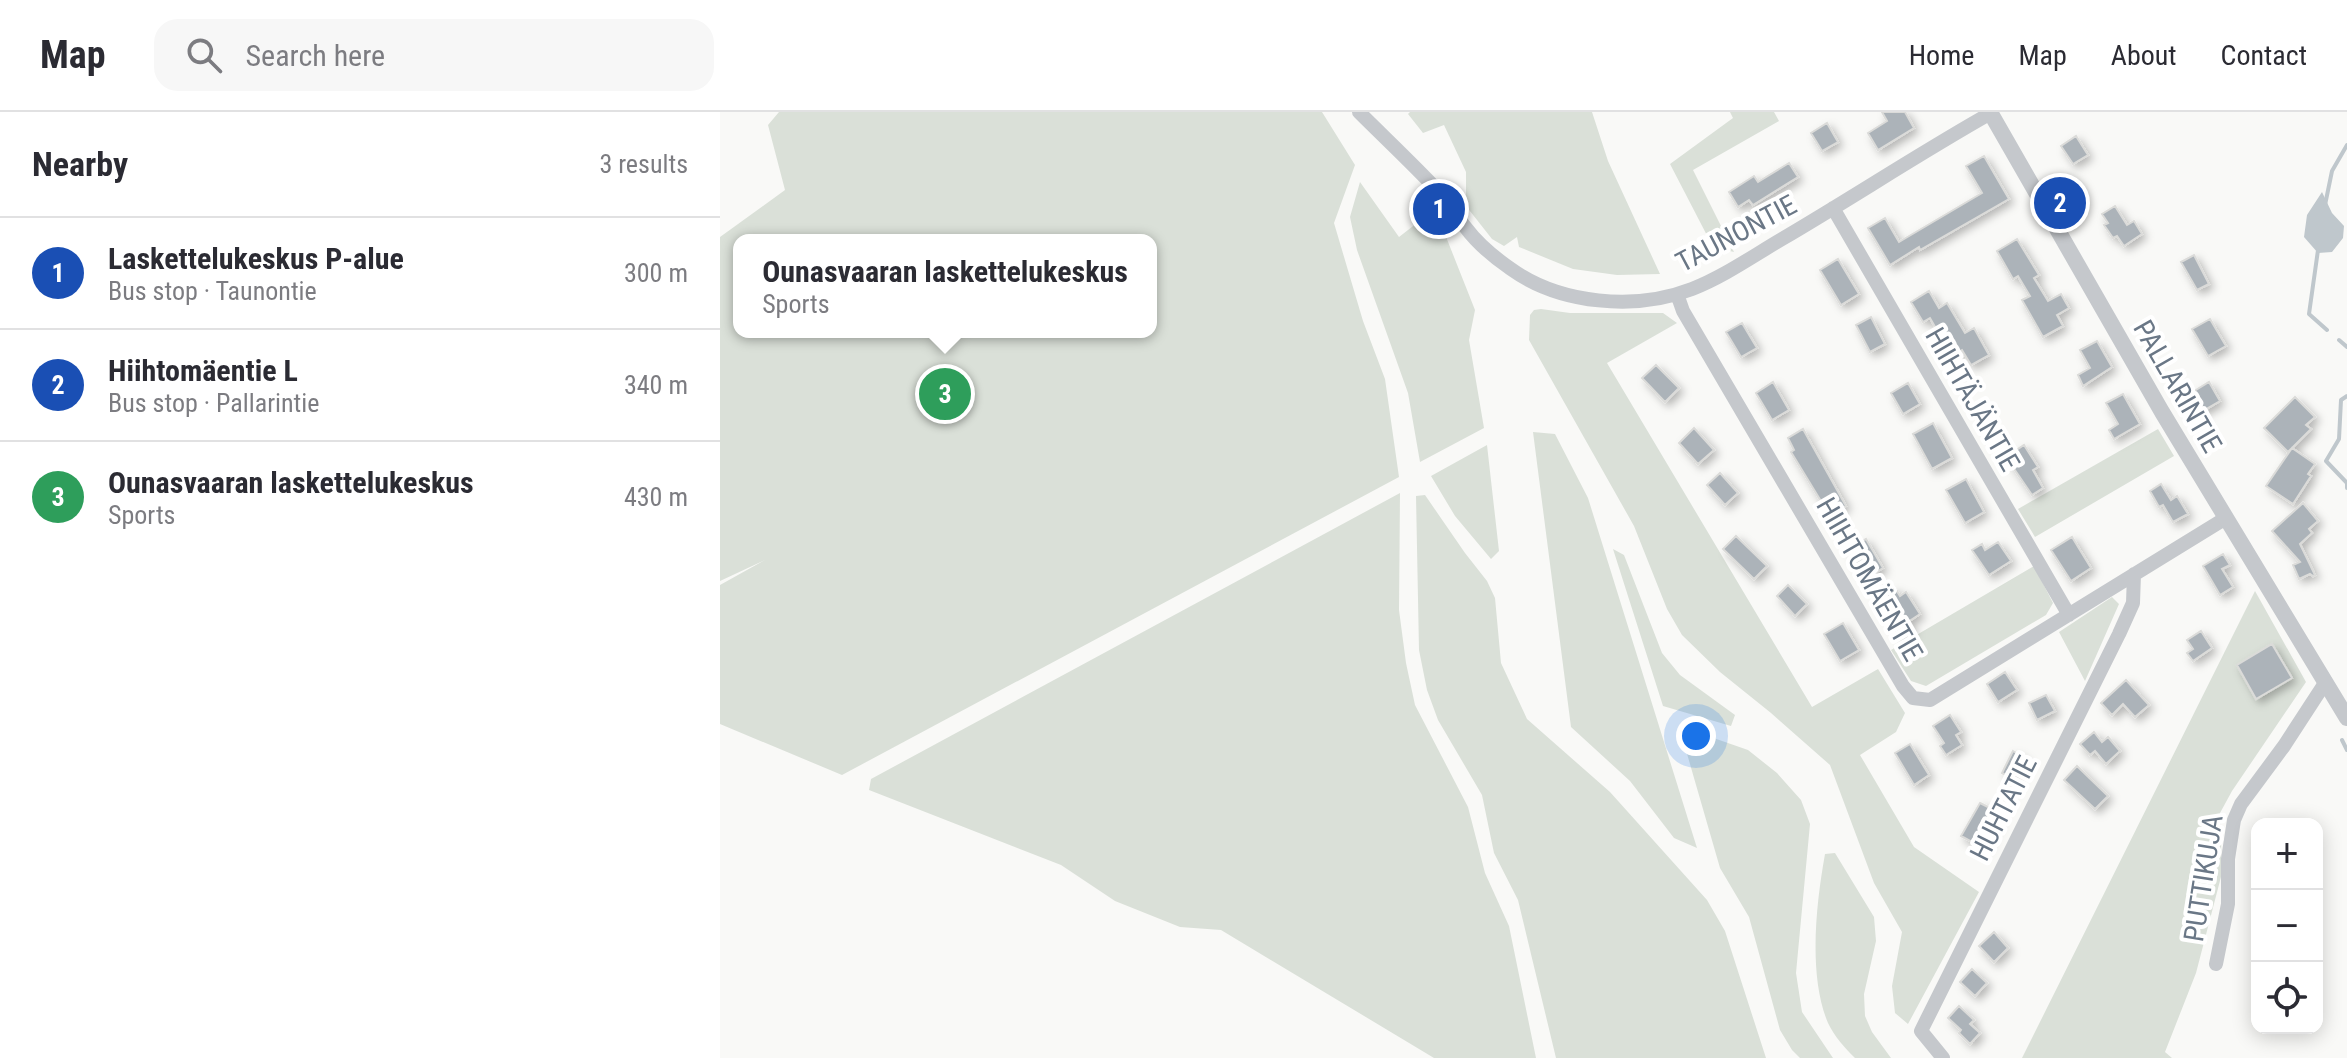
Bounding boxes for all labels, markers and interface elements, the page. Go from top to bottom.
search box [154,19,714,91]
text: Map [40,33,106,77]
icon: search [182,33,226,77]
text: Search here [246,38,385,73]
text: Home [1909,39,1974,72]
text: Map [2018,39,2067,72]
text: About [2111,39,2177,72]
text: Contact [2221,39,2307,72]
text: Nearby [32,144,128,184]
text: 3 results [599,149,688,179]
pin: 2 [2034,173,2086,233]
pin: 1 [1413,179,1465,239]
street label: TAUNONTIE [1670,188,1802,279]
popup [733,234,1157,338]
text: Laskettelukeskus P-alue [108,241,404,276]
text: Ounasvaaran laskettelukeskus [762,254,1128,289]
text: 1 [51,258,65,288]
text: 300 m [624,258,688,288]
text: Bus stop · Taunontie [108,276,317,306]
text: Sports [762,289,830,319]
street label: PALLARINTIE [2126,314,2229,458]
street label: HIIHTÄJÄNTIE [1918,322,2027,477]
text: Hiihtomäentie L [108,353,298,388]
pin: 3 [919,364,971,424]
text: 2 [51,370,65,400]
text: 340 m [624,370,688,400]
text: Bus stop · Pallarintie [108,388,319,418]
text: Ounasvaaran laskettelukeskus [108,465,474,500]
text: 3 [51,482,65,512]
text: 430 m [624,482,688,512]
street label: HIIHTOMÄENTIE [1809,492,1930,667]
text: Sports [108,500,175,530]
your location [1676,716,1716,756]
street label: HUHTATIE [1963,750,2044,866]
street label: PUTTIKUJA [2177,812,2230,944]
map controls [2251,818,2323,1034]
button: + [2251,818,2323,890]
button: − [2251,890,2323,962]
button: locate [2251,962,2323,1034]

